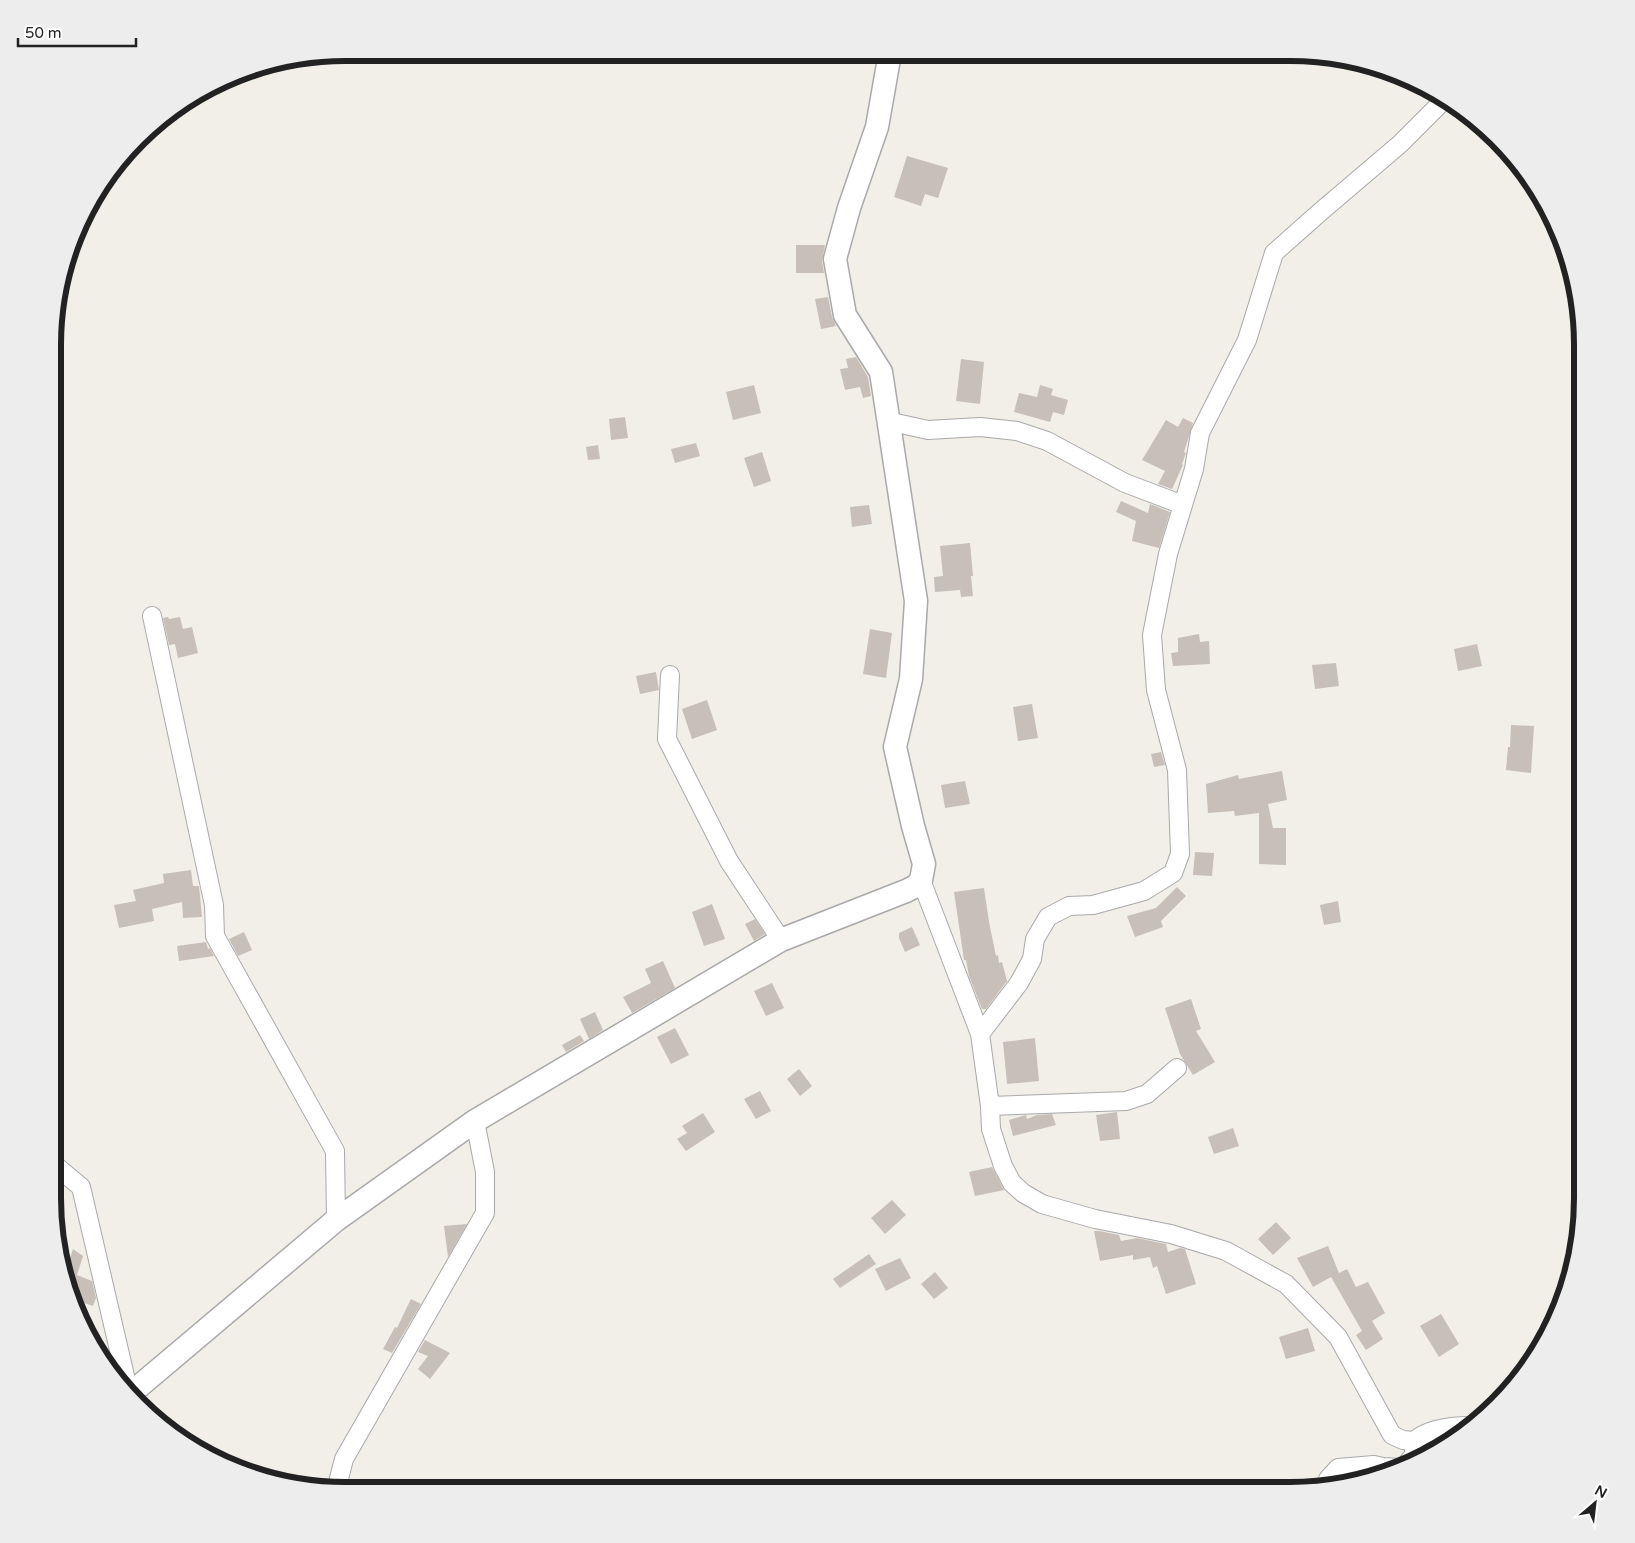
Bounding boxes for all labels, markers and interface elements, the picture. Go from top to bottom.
scale bar [18,15,135,47]
text: 50 m [25,24,62,42]
north arrow [1570,1478,1620,1528]
text: N [1592,1482,1610,1502]

